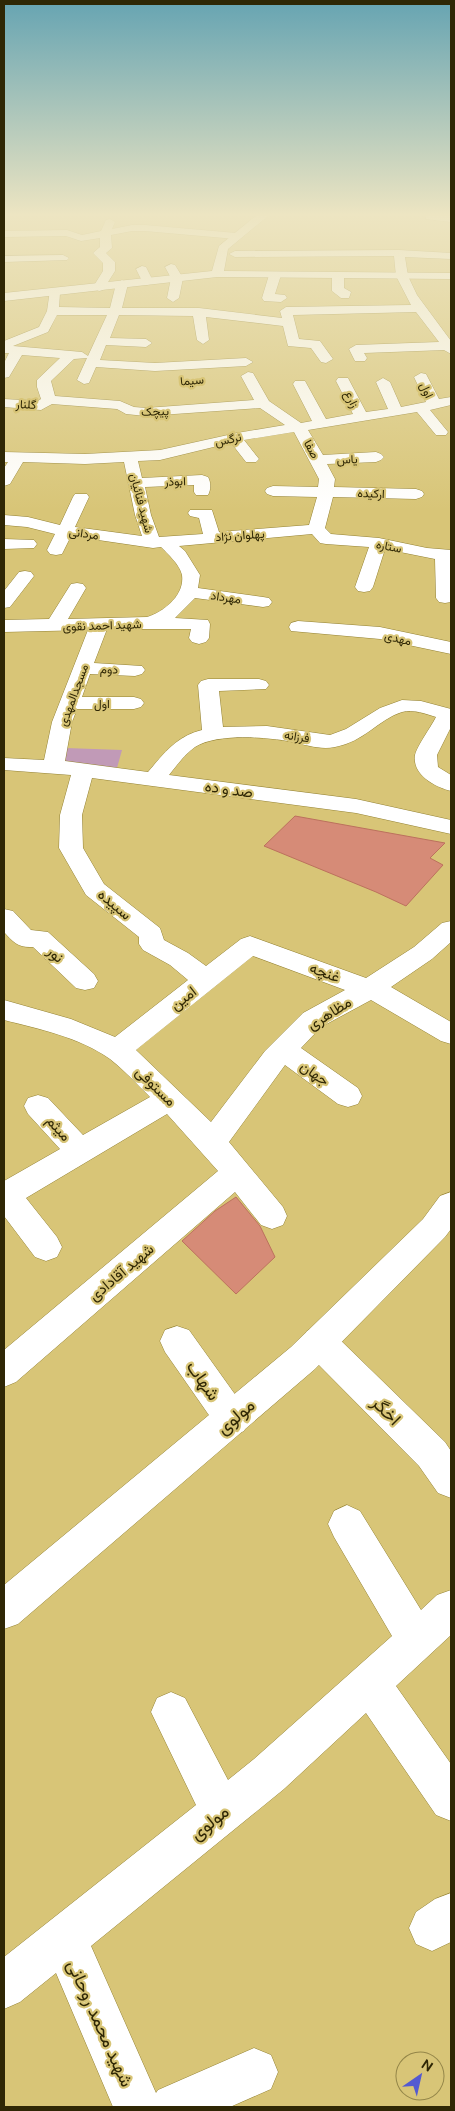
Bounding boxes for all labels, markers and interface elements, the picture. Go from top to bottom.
street label: سیما [180,372,205,389]
street label: اول [416,380,436,401]
street label: زارع [340,388,362,411]
street label: گلنار [14,397,37,413]
street label: پیچک [141,404,169,420]
street label: نرگس [213,430,243,450]
street label: صفا [302,437,322,461]
street label: یاس [336,452,358,468]
street label: شهید فنائیان [126,472,156,535]
street label: ابوذر [163,474,186,490]
street label: ارکیده [357,486,385,502]
street label: مردانی [68,524,100,543]
street label: پهلوان نژاد [215,527,265,545]
street label: ستاره [375,537,403,557]
street label: مهرداد [210,588,242,608]
street label: شهید احمد نقوی [62,617,142,635]
street label: مهدی [383,629,413,649]
street label: مسجدالمهدی [56,662,92,728]
street label: دوم [100,662,118,678]
street label: اول [94,697,110,712]
street label: فرزانه [283,728,311,746]
street label: صد و ده [204,777,254,802]
street label: سپیده [94,885,135,924]
street label: نور [43,942,68,966]
street label: غنچه [307,959,343,987]
street label: امین [167,983,201,1015]
street label: مظاهری [304,993,355,1035]
street label: جهان [297,1057,333,1090]
street label: مستوفی [131,1063,180,1111]
street label: میثم [42,1112,75,1146]
street label: شهید آقادادی [85,1240,158,1306]
street label: شهاب [182,1356,225,1405]
street label: اخگر [366,1391,406,1430]
street label: مولوی [212,1394,259,1439]
street label: مولوی [186,1801,233,1845]
street label: شهید محمد روحانی [62,1956,138,2090]
north arrow [395,2051,445,2101]
text: N [418,2056,436,2075]

